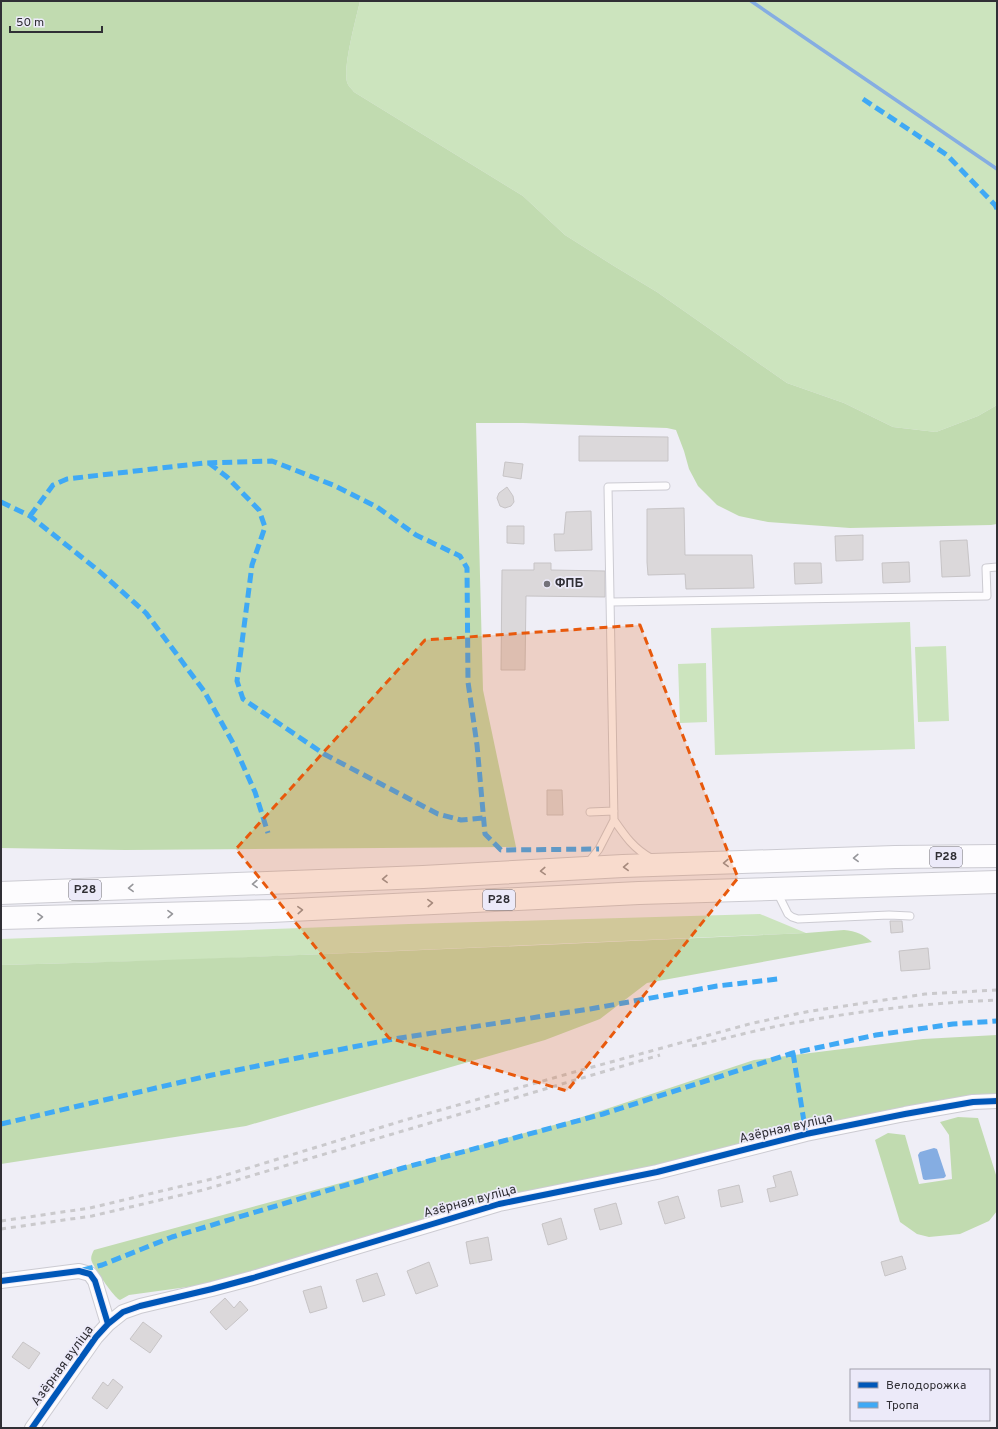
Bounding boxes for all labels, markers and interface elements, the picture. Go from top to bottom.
scale bar [10,8,102,34]
text: 50 m [16,15,44,31]
place label: ФПБ [555,576,584,592]
marker: ФПБ [542,579,552,589]
road number: Р28 [930,847,962,867]
one-way arrow [853,854,859,863]
one-way arrow [723,859,729,868]
one-way arrow [623,862,629,871]
one-way arrow [540,867,546,876]
one-way arrow [382,874,388,883]
one-way arrow [252,879,258,888]
road number: Р28 [69,880,101,900]
one-way arrow [128,884,134,892]
road number: Р28 [483,890,515,910]
one-way arrow [427,899,433,907]
one-way arrow [297,905,303,914]
one-way arrow [167,909,173,918]
one-way arrow [37,912,43,921]
street label: Азёрная вуліца [738,1110,834,1148]
street label: Азёрная вуліца [422,1182,518,1222]
street label: Азёрная вуліца [28,1323,98,1409]
legend [850,1369,990,1421]
text: Велодорожка [886,1378,966,1394]
text: Тропа [886,1398,919,1414]

